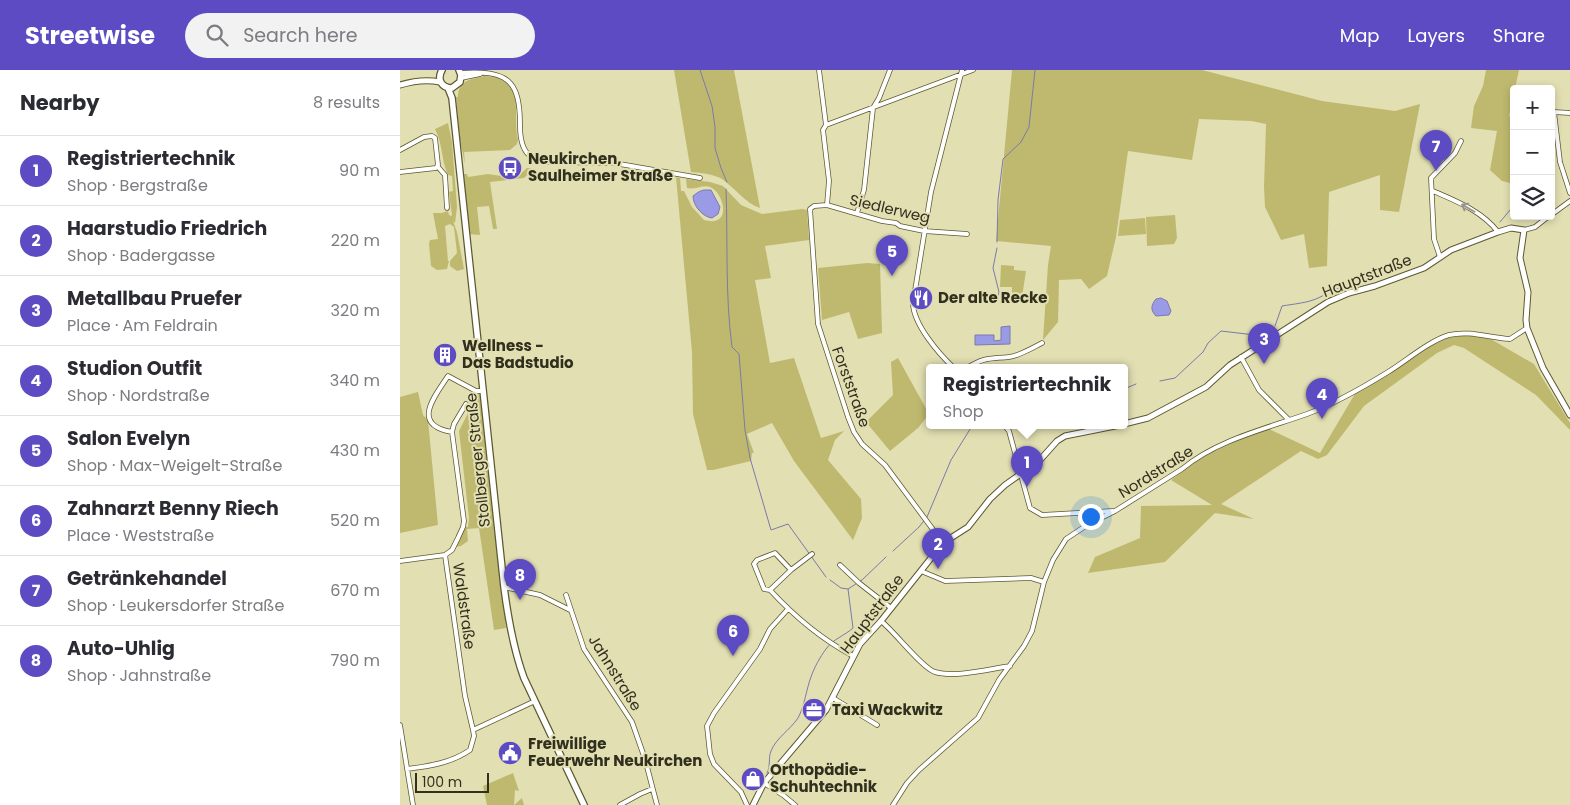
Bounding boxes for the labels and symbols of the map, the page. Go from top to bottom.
pin: 7 [1420,130,1452,171]
place label: Neukirchen, Saulheimer Straße [528,148,673,186]
bus stop icon: Neukirchen, Saulheimer Straße [497,155,523,181]
street label: Siedlerweg [848,189,933,228]
one-way arrow [1461,202,1476,212]
pin: 5 [876,235,908,276]
street label: Hauptstraße [1319,249,1415,302]
restaurant icon: Der alte Recke [908,285,934,311]
place label: Der alte Recke [938,287,1047,308]
pin: 3 [1248,323,1280,364]
place label: Wellness - Das Badstudio [462,335,574,373]
building icon: Wellness - Das Badstudio [432,342,458,368]
street label: Forststraße [827,343,876,430]
pin: 4 [1306,378,1338,419]
street label: Stollberger Straße [460,392,495,528]
street label: Nordstraße [1114,440,1197,503]
pin: 1 [1011,446,1043,487]
your location [1078,504,1104,530]
pin: 2 [922,528,954,569]
pin: 8 [504,559,536,600]
street label: Waldstraße [448,561,481,651]
street label: Hauptstraße [835,570,908,658]
pin: 6 [717,615,749,656]
street label: Jahnstraße [584,631,647,715]
office icon: Taxi Wackwitz [801,697,827,723]
place label: Taxi Wackwitz [832,699,943,720]
place label: Freiwillige Feuerwehr Neukirchen [528,733,702,771]
public building icon: Freiwillige Feuerwehr Neukirchen [497,740,523,766]
place label: Orthopädie- Schuhtechnik [770,759,878,797]
shop icon: Orthopädie- Schuhtechnik [740,766,766,792]
scale bar [415,770,489,793]

